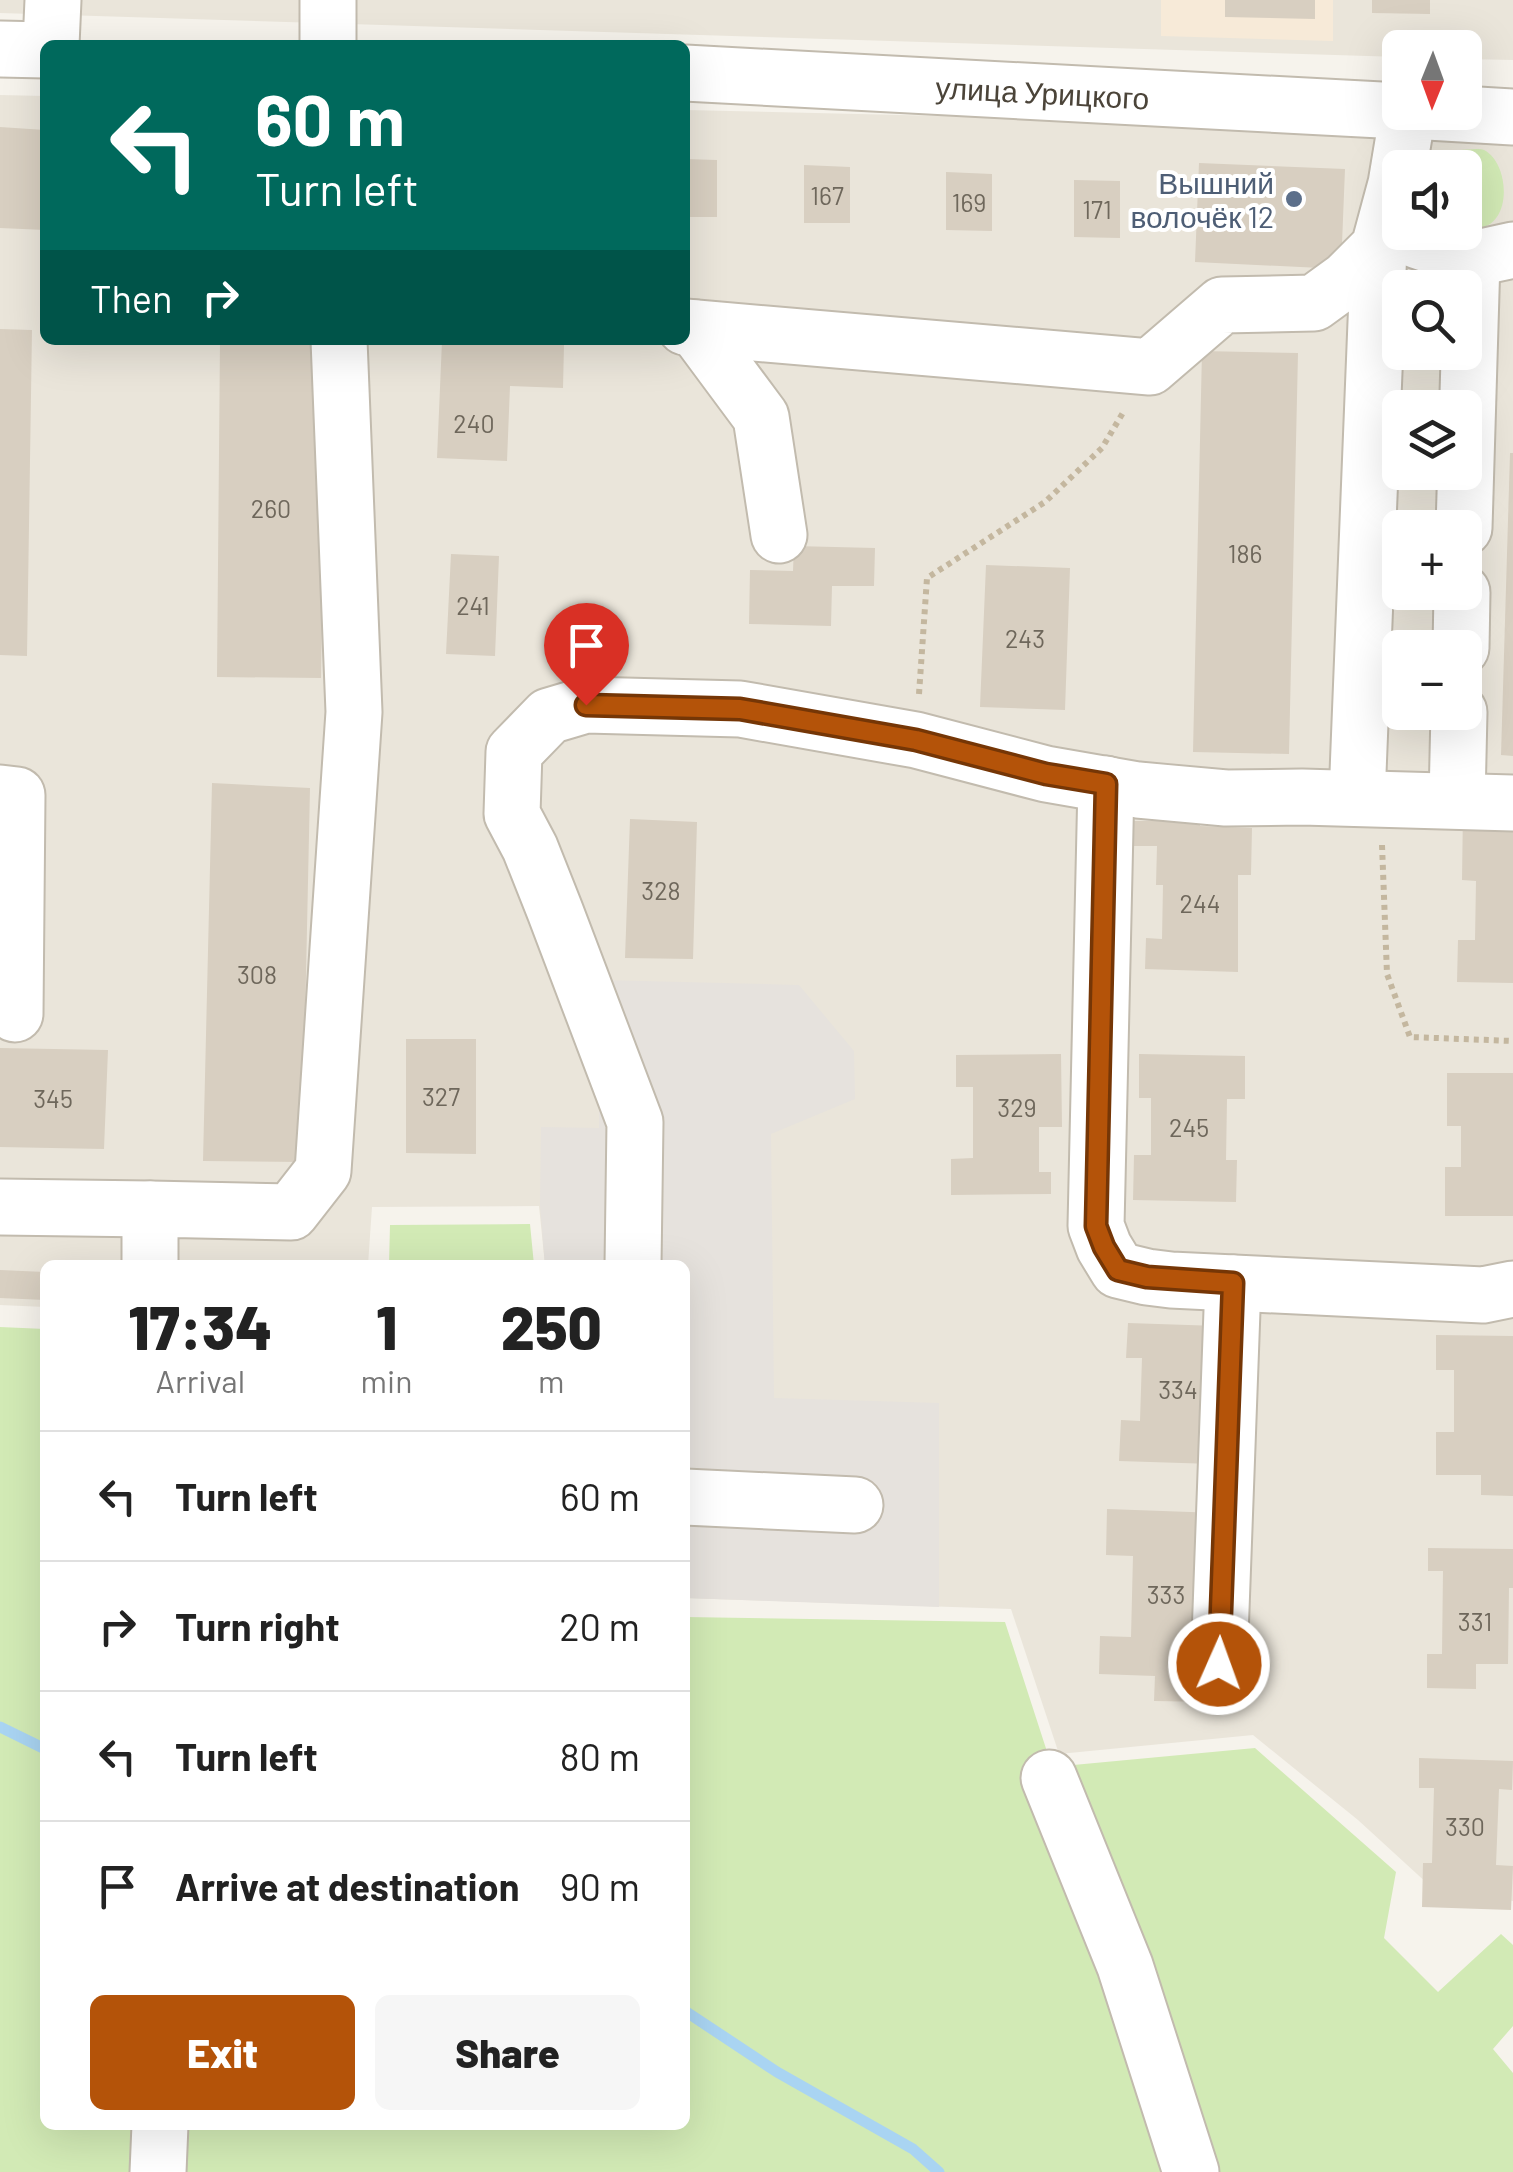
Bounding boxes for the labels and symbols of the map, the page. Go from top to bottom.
north arrow [1382,30,1482,130]
street label: улица Урицкого [935,68,1150,116]
place label: Вышний волочёк 12 [1130,164,1274,234]
house number: 167 [810,180,844,210]
house number: 169 [952,187,986,217]
marker: Вышний волочёк 12 [1283,188,1305,210]
house number: 171 [1082,194,1112,224]
house number: 240 [453,408,495,438]
house number: 260 [251,493,291,523]
house number: 186 [1228,538,1262,568]
house number: 241 [456,590,490,620]
pin [544,603,629,706]
house number: 243 [1005,623,1045,653]
house number: 328 [641,875,681,905]
house number: 244 [1180,888,1220,918]
house number: 308 [237,959,277,989]
house number: 327 [422,1081,460,1111]
house number: 345 [33,1083,73,1113]
house number: 329 [997,1092,1037,1122]
house number: 245 [1169,1112,1209,1142]
house number: 334 [1158,1374,1198,1404]
house number: 333 [1147,1579,1185,1609]
house number: 331 [1458,1606,1492,1636]
position arrow [1167,1612,1271,1716]
house number: 330 [1445,1811,1485,1841]

